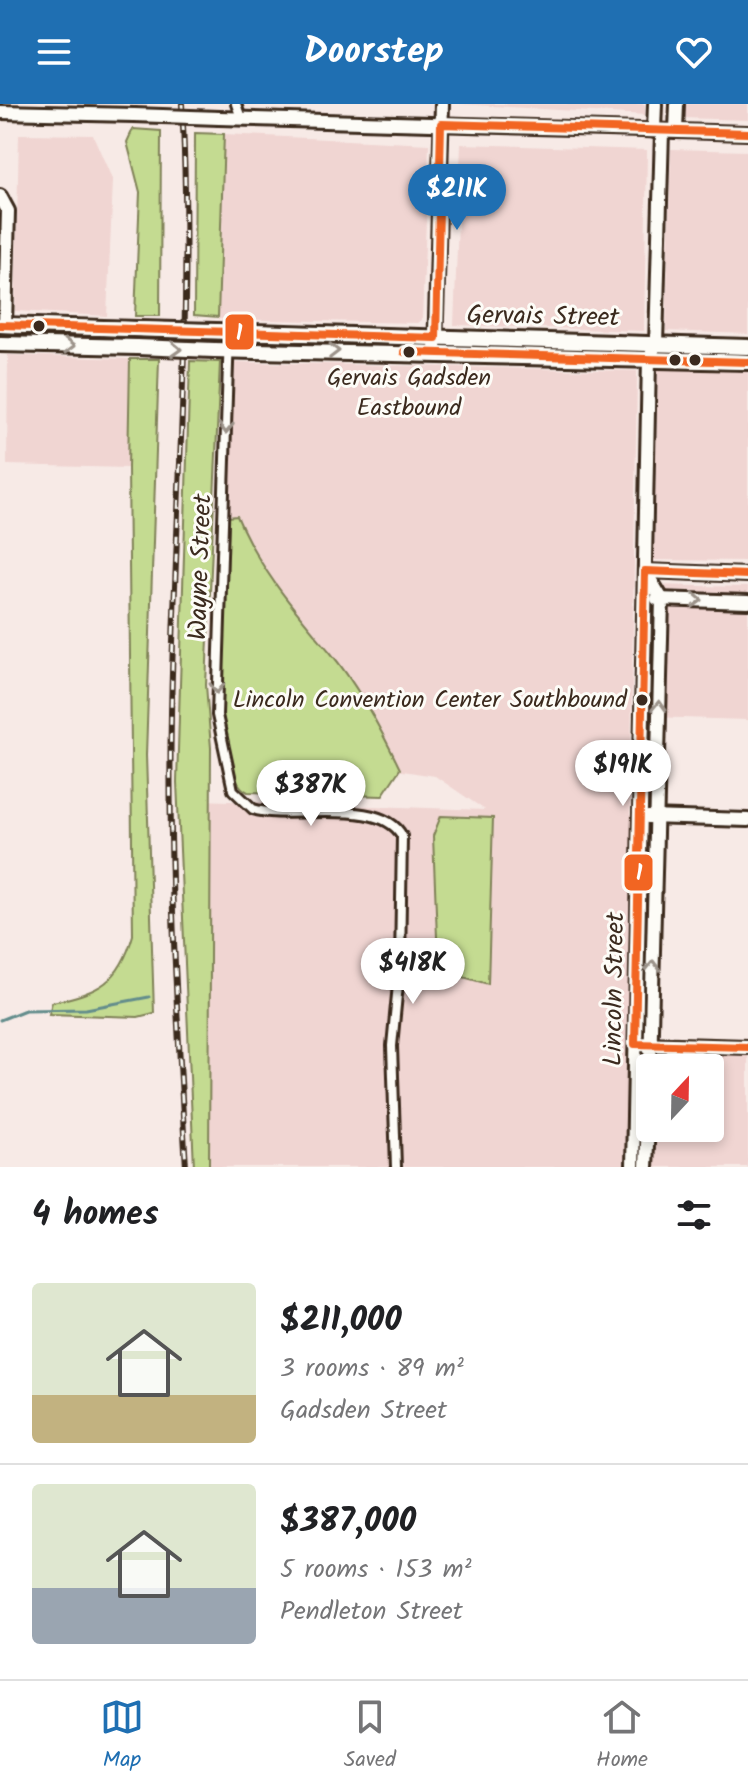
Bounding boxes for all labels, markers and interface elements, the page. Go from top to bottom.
text: Doorstep [304,24,444,81]
icon: menu [32,30,76,74]
icon: heart [672,30,716,74]
pin: $211K [401,164,513,232]
text: $211K [426,169,488,211]
street label: Gervais Street [466,295,621,339]
line badge: 1 [224,313,255,351]
text: 1 [236,317,243,352]
unlabelled marker [31,318,47,334]
one-way arrow [63,337,76,354]
one-way arrow [170,340,183,357]
one-way arrow [328,342,341,360]
marker: Gervais Gadsden Eastbound [401,344,417,360]
unlabelled marker [667,352,683,368]
unlabelled marker [687,352,703,368]
place label: Gervais Gadsden Eastbound [327,359,491,428]
one-way arrow [217,422,234,435]
street label: Wayne Street [177,492,225,641]
one-way arrow [691,592,704,609]
place label: Lincoln Convention Center Southbound [233,681,628,720]
one-way arrow [208,682,226,695]
marker: Lincoln Convention Center Southbound [634,692,650,708]
one-way arrow [651,699,668,712]
pin: $191K [567,740,679,808]
text: $191K [593,745,653,787]
pin: $387K [255,760,367,828]
text: $387K [275,765,347,807]
line badge: 1 [623,853,654,892]
text: 1 [636,857,643,892]
street label: Lincoln Street [593,911,637,1066]
pin: $418K [357,938,469,1006]
text: $418K [379,943,447,985]
one-way arrow [644,959,662,972]
north arrow [636,1054,724,1142]
map controls [636,1054,724,1142]
text: 4 homes [32,1188,159,1242]
icon: filters [672,1193,716,1237]
text: $211,000 [280,1294,402,1348]
icon: home [96,1315,192,1411]
text: 3 rooms · 89 m² [280,1348,464,1390]
text: Gadsden Street [280,1390,447,1432]
text: $387,000 [280,1495,416,1549]
icon: home [96,1516,192,1612]
text: 5 rooms · 153 m² [280,1549,471,1591]
text: Pendleton Street [280,1591,463,1633]
tab: Map [100,1695,144,1778]
tab: Saved [344,1695,396,1778]
tab: Home [596,1695,648,1778]

